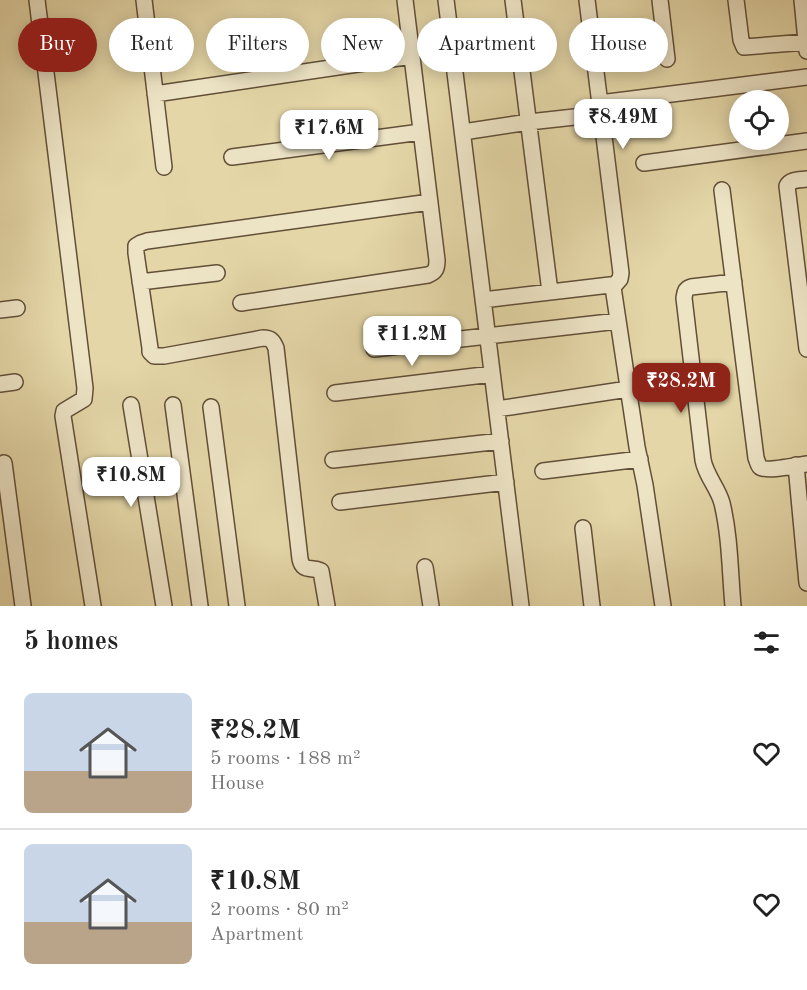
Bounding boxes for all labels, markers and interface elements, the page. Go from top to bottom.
chip: Buy [18,18,97,72]
chip: Rent [109,18,194,72]
chip: Filters [206,18,309,72]
chip: New [321,18,405,72]
chip: Apartment [417,18,557,72]
chip: House [569,18,668,72]
map controls [729,90,789,150]
button: locate [729,90,789,150]
pin: ₹8.49M [574,99,672,150]
text: ₹8.49M [588,108,658,128]
pin: ₹17.6M [280,110,378,161]
text: ₹17.6M [294,119,364,139]
pin: ₹11.2M [363,316,461,367]
text: ₹11.2M [377,325,447,345]
pin: ₹28.2M [632,363,730,414]
text: ₹28.2M [646,372,716,392]
pin: ₹10.8M [82,457,180,508]
text: ₹10.8M [96,466,166,486]
icon: filters [750,626,783,659]
text: 5 homes [24,629,118,655]
icon: home [72,717,144,789]
text: ₹28.2M [210,718,301,744]
icon: heart [750,737,783,770]
text: 5 rooms · 188 m² [210,749,360,769]
text: House [210,774,264,794]
icon: home [72,868,144,940]
text: ₹10.8M [210,869,301,895]
icon: heart [750,888,783,921]
text: 2 rooms · 80 m² [210,900,349,920]
text: Apartment [210,925,304,945]

